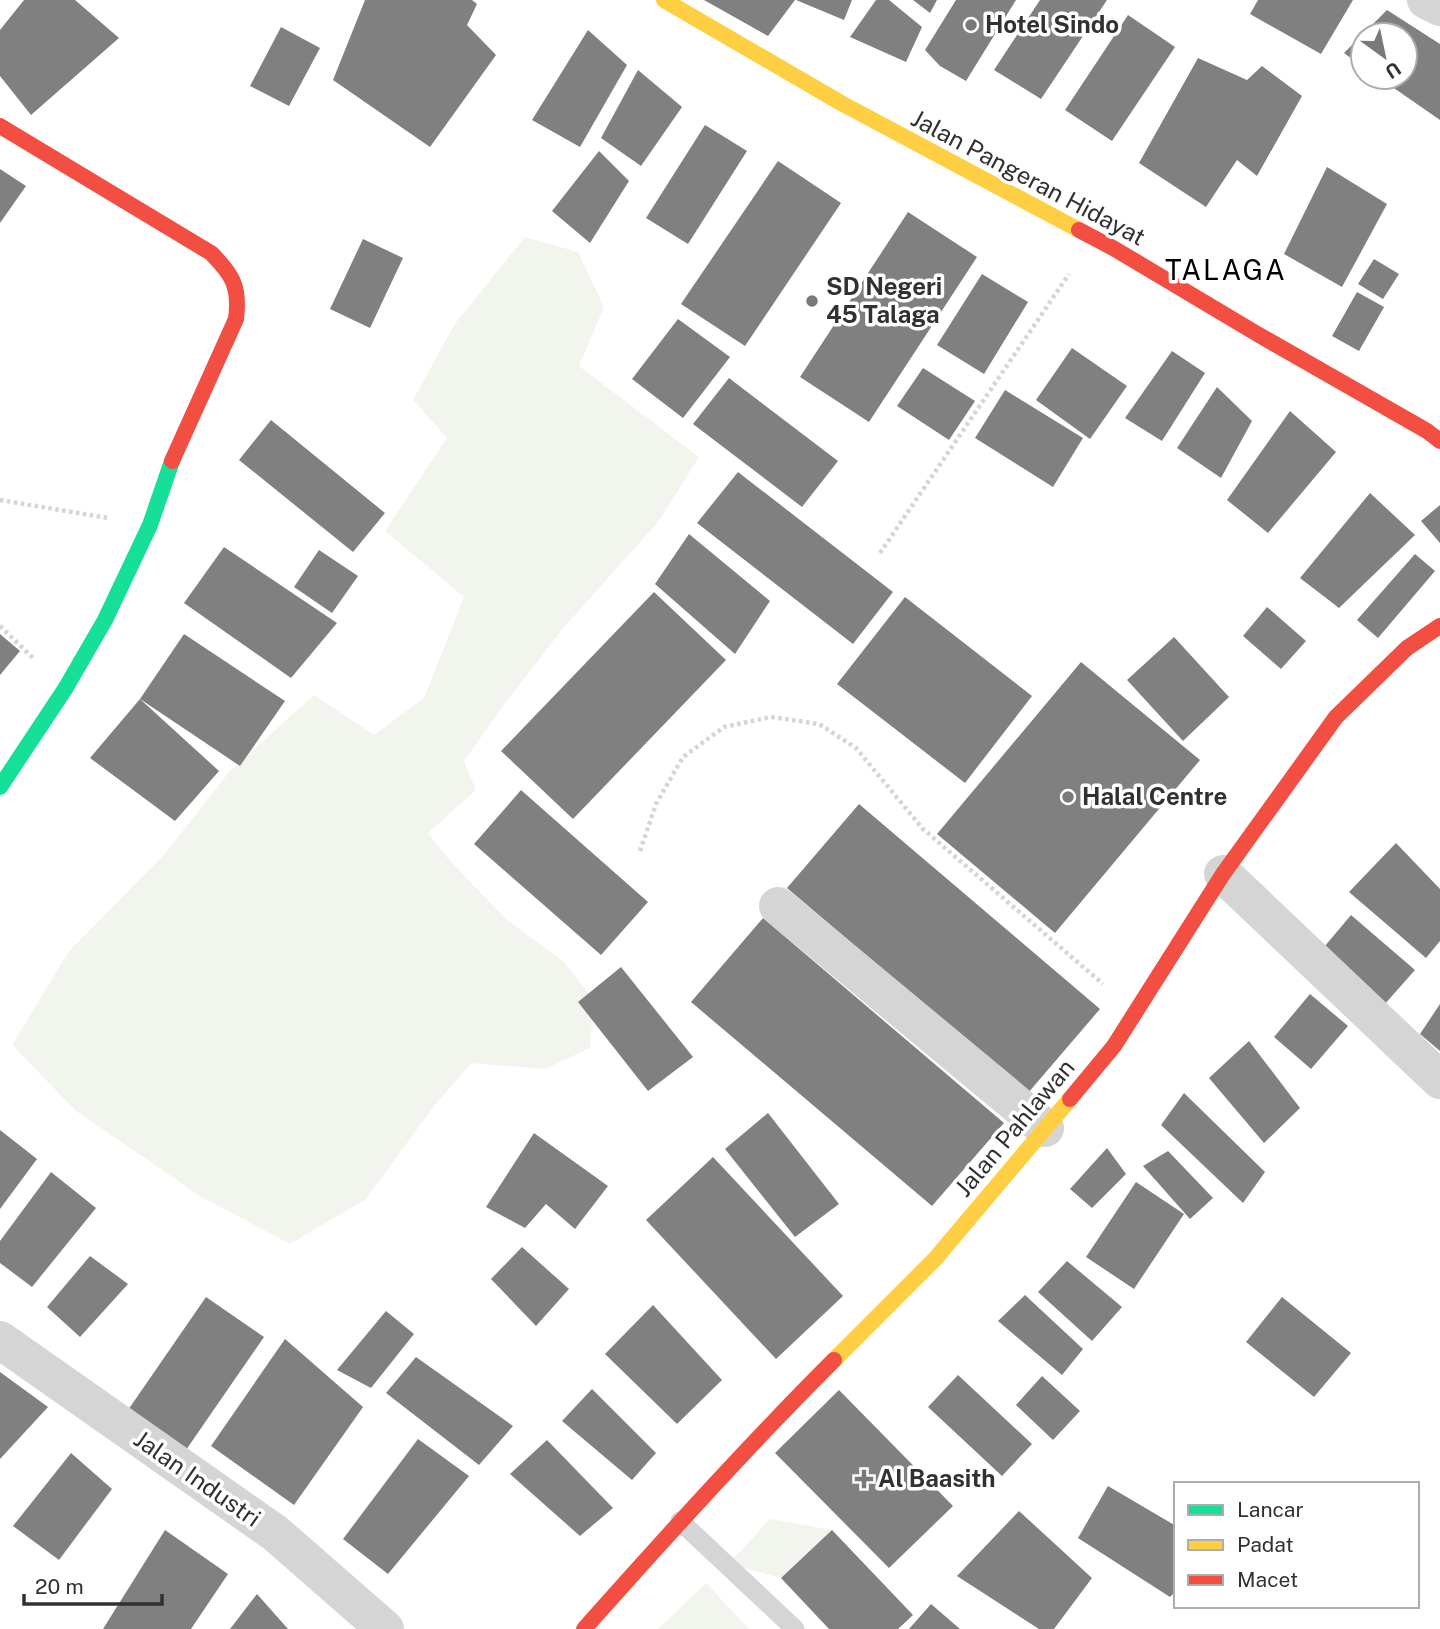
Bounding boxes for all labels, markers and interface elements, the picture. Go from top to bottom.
place label: Hotel Sindo [985,10,1119,38]
marker: Hotel Sindo [963,17,979,33]
north arrow [1349,21,1419,91]
text: U [1381,57,1405,83]
street label: Jalan Pangeran Hidayat [907,103,1150,251]
district label: TALAGA [1165,253,1287,286]
place label: SD Negeri 45 Talaga [826,272,942,328]
marker: SD Negeri 45 Talaga [804,293,820,309]
place label: Halal Centre [1082,782,1227,810]
marker: Halal Centre [1060,789,1076,805]
street label: Jalan Pahlawan [949,1053,1080,1202]
street label: Jalan Industri [129,1424,266,1532]
place label: Al Baasith [878,1464,995,1492]
marker: Al Baasith [856,1471,872,1487]
legend [1174,1482,1419,1608]
text: Lancar [1237,1497,1304,1522]
text: Padat [1237,1532,1294,1557]
scale bar [24,1562,163,1606]
text: Macet [1237,1567,1298,1592]
text: 20 m [35,1574,84,1599]

